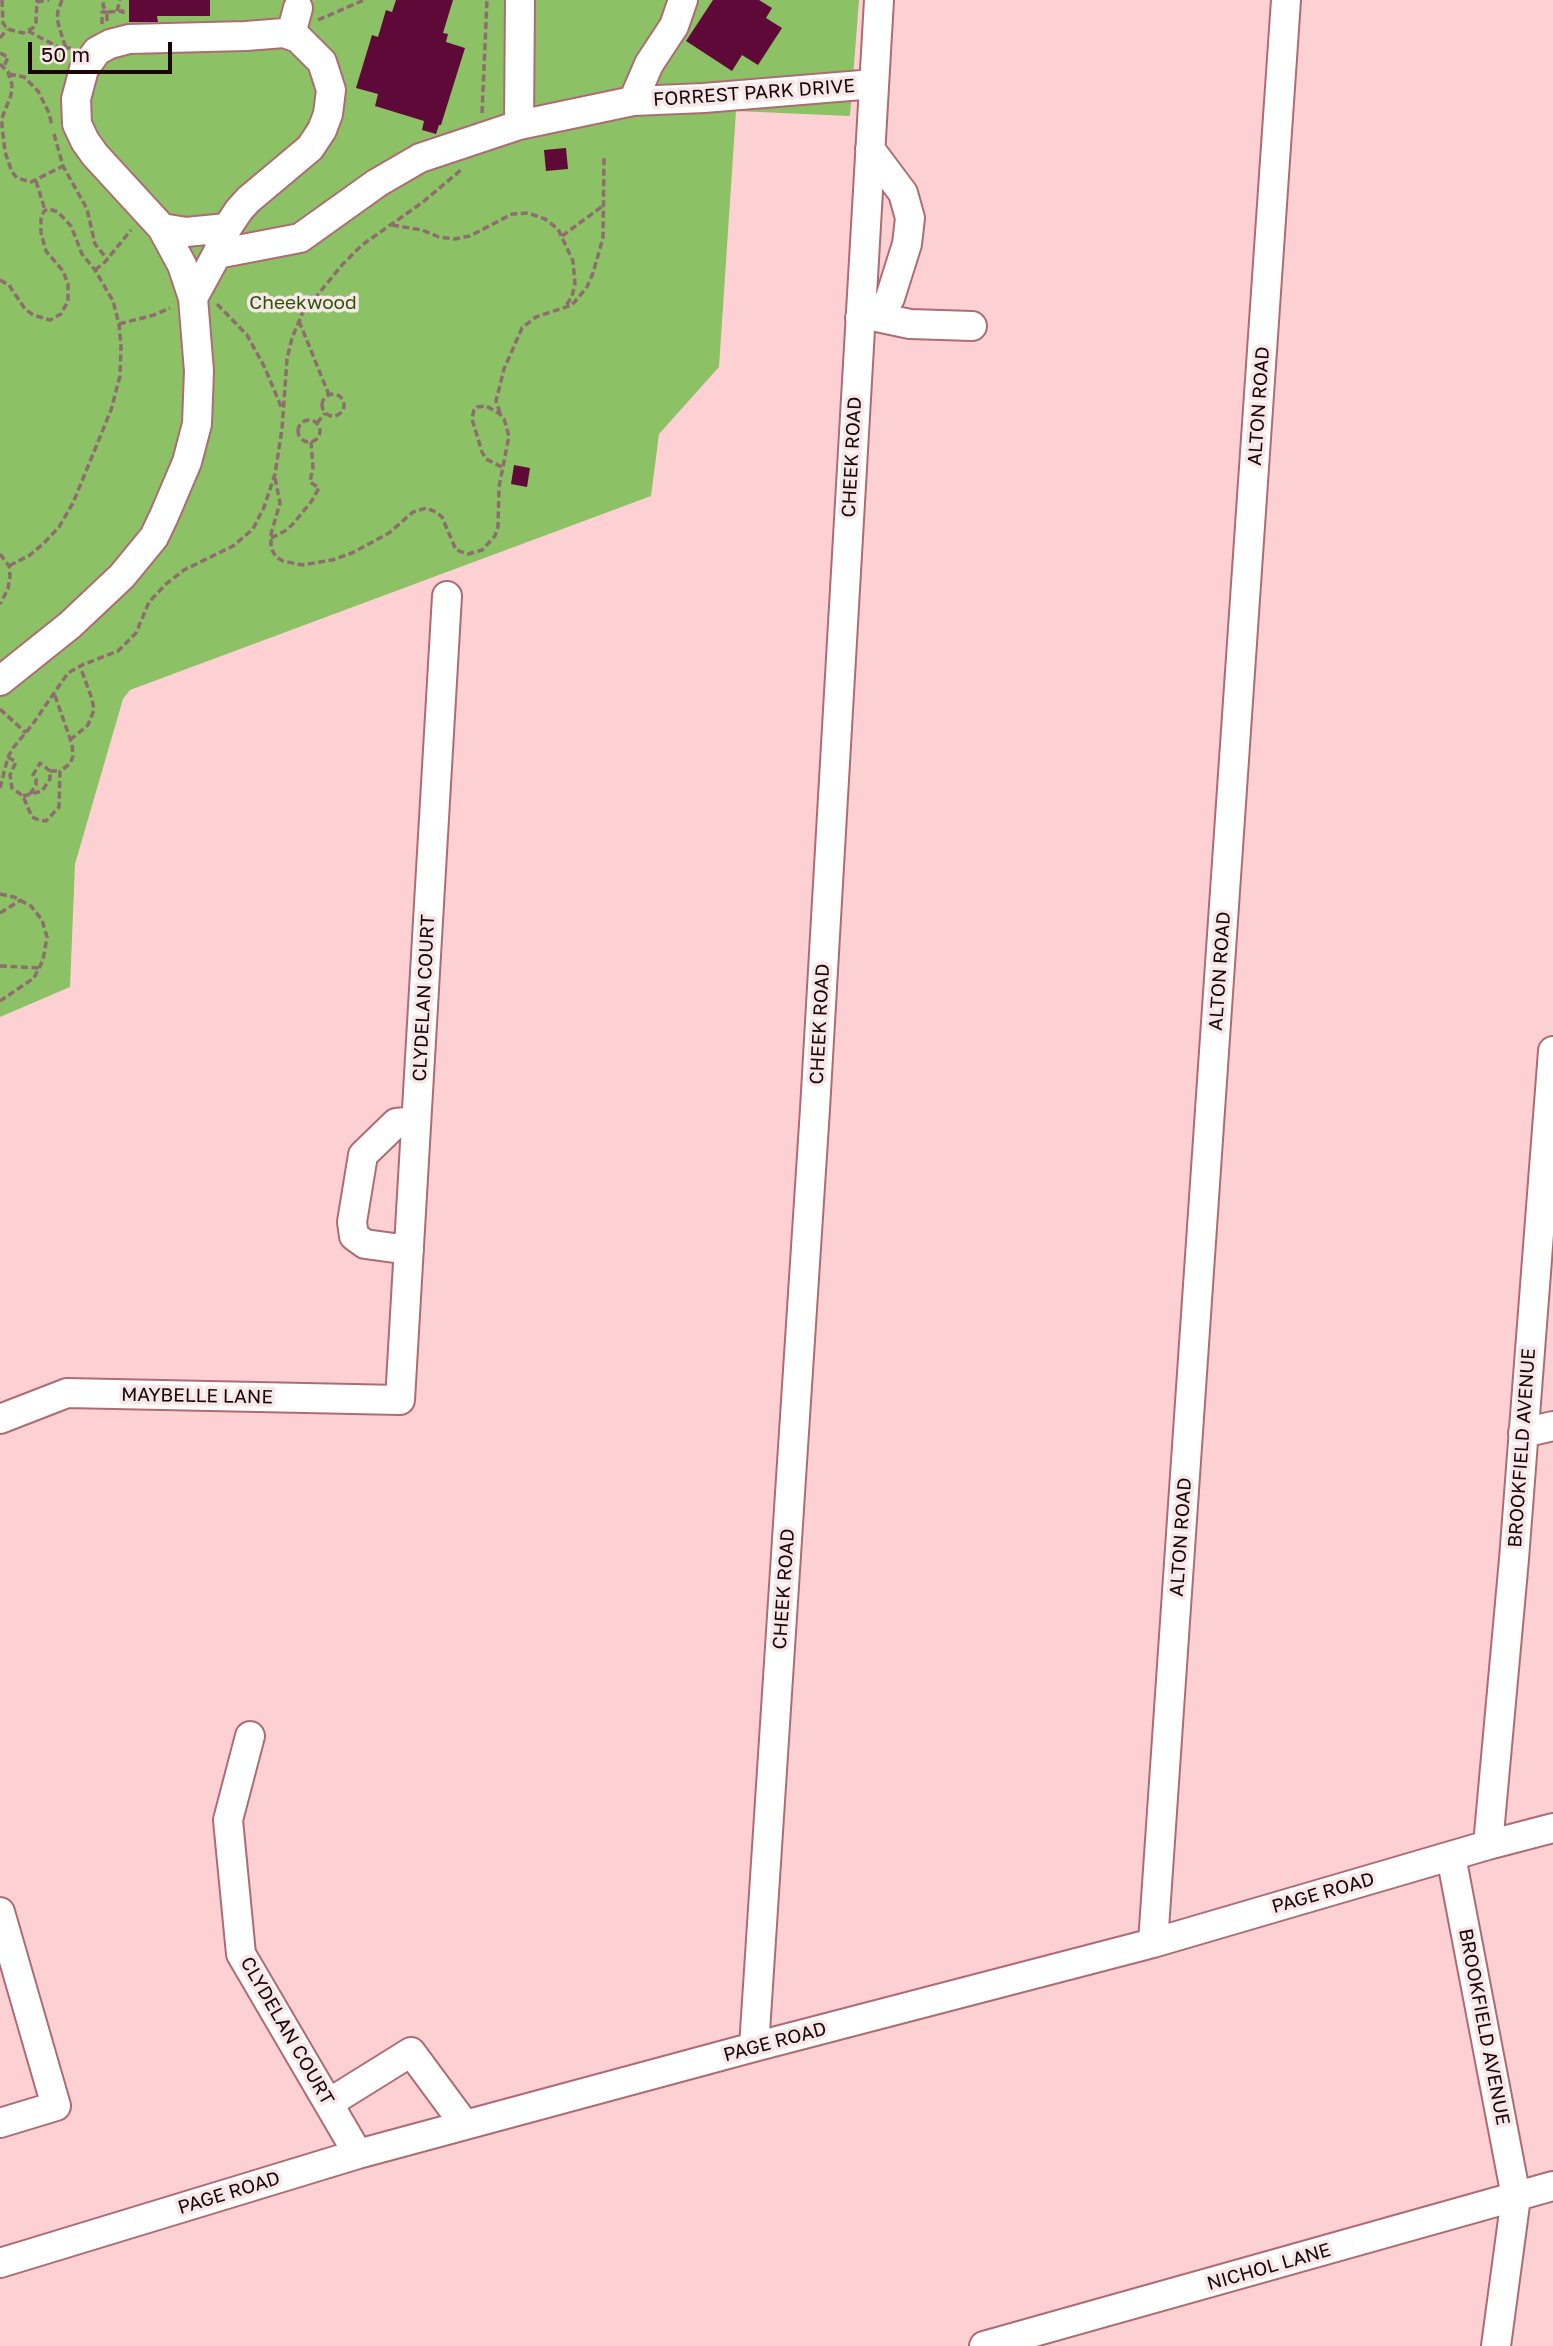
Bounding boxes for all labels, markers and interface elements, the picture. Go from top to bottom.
scale bar [32,28,175,72]
text: 50 m [41,41,90,67]
street label: FORREST PARK DRIVE [652,75,856,111]
park label: Cheekwood [249,292,357,314]
street label: ALTON ROAD [1243,346,1275,466]
street label: CHEEK ROAD [837,396,867,518]
street label: ALTON ROAD [1204,911,1236,1031]
street label: CLYDELAN COURT [408,914,440,1082]
street label: CHEEK ROAD [805,963,835,1085]
street label: BROOKFIELD AVENUE [1504,1348,1540,1548]
street label: MAYBELLE LANE [121,1383,273,1409]
street label: ALTON ROAD [1165,1477,1197,1597]
street label: CHEEK ROAD [768,1528,800,1650]
street label: PAGE ROAD [1269,1867,1377,1919]
street label: BROOKFIELD AVENUE [1454,1927,1514,2127]
street label: CLYDELAN COURT [235,1953,339,2109]
street label: PAGE ROAD [721,2017,829,2067]
street label: PAGE ROAD [175,2167,283,2219]
street label: NICHOL LANE [1205,2238,1333,2296]

